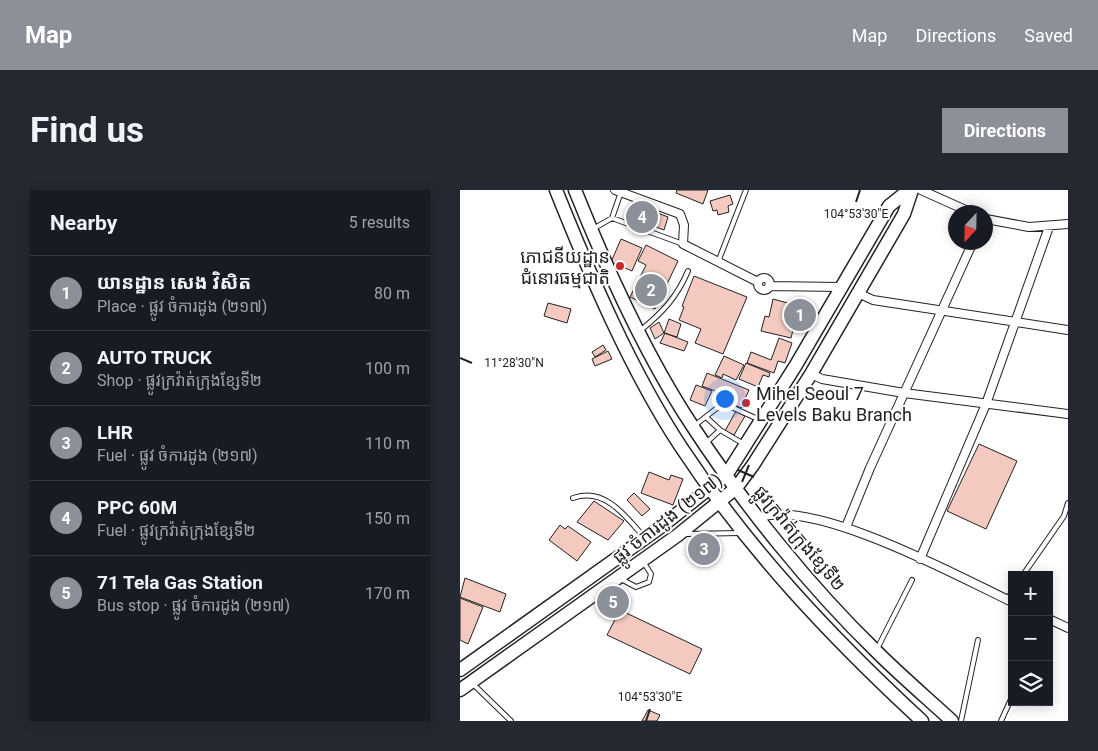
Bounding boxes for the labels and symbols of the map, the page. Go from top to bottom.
pin: 4 [626,198,658,236]
north arrow [948,205,993,250]
text: 104°53'30"E [824,207,888,221]
place label: ភោជនីយដ្ឋាន ជំនោរធម្មជាតិ [520,246,610,289]
marker: ភោជនីយដ្ឋាន ជំនោរធម្មជាតិ [614,260,626,272]
pin: 2 [635,271,667,309]
pin: 1 [784,296,816,334]
text: 11°28'30"N [484,356,544,370]
place label: Mihel Seoul 7 Levels Baku Branch [756,383,912,425]
your location [712,386,738,412]
marker: Mihel Seoul 7 Levels Baku Branch [740,397,752,409]
street label: ផ្លូវ ចំការដូង (២១៧) [608,469,730,572]
street label: ផ្លូវក្រវ៉ាត់ក្រុងខ្សែទី២ [745,481,850,599]
pin: 3 [688,530,720,568]
pin: 5 [597,583,629,621]
text: 104°53'30"E [618,690,682,704]

